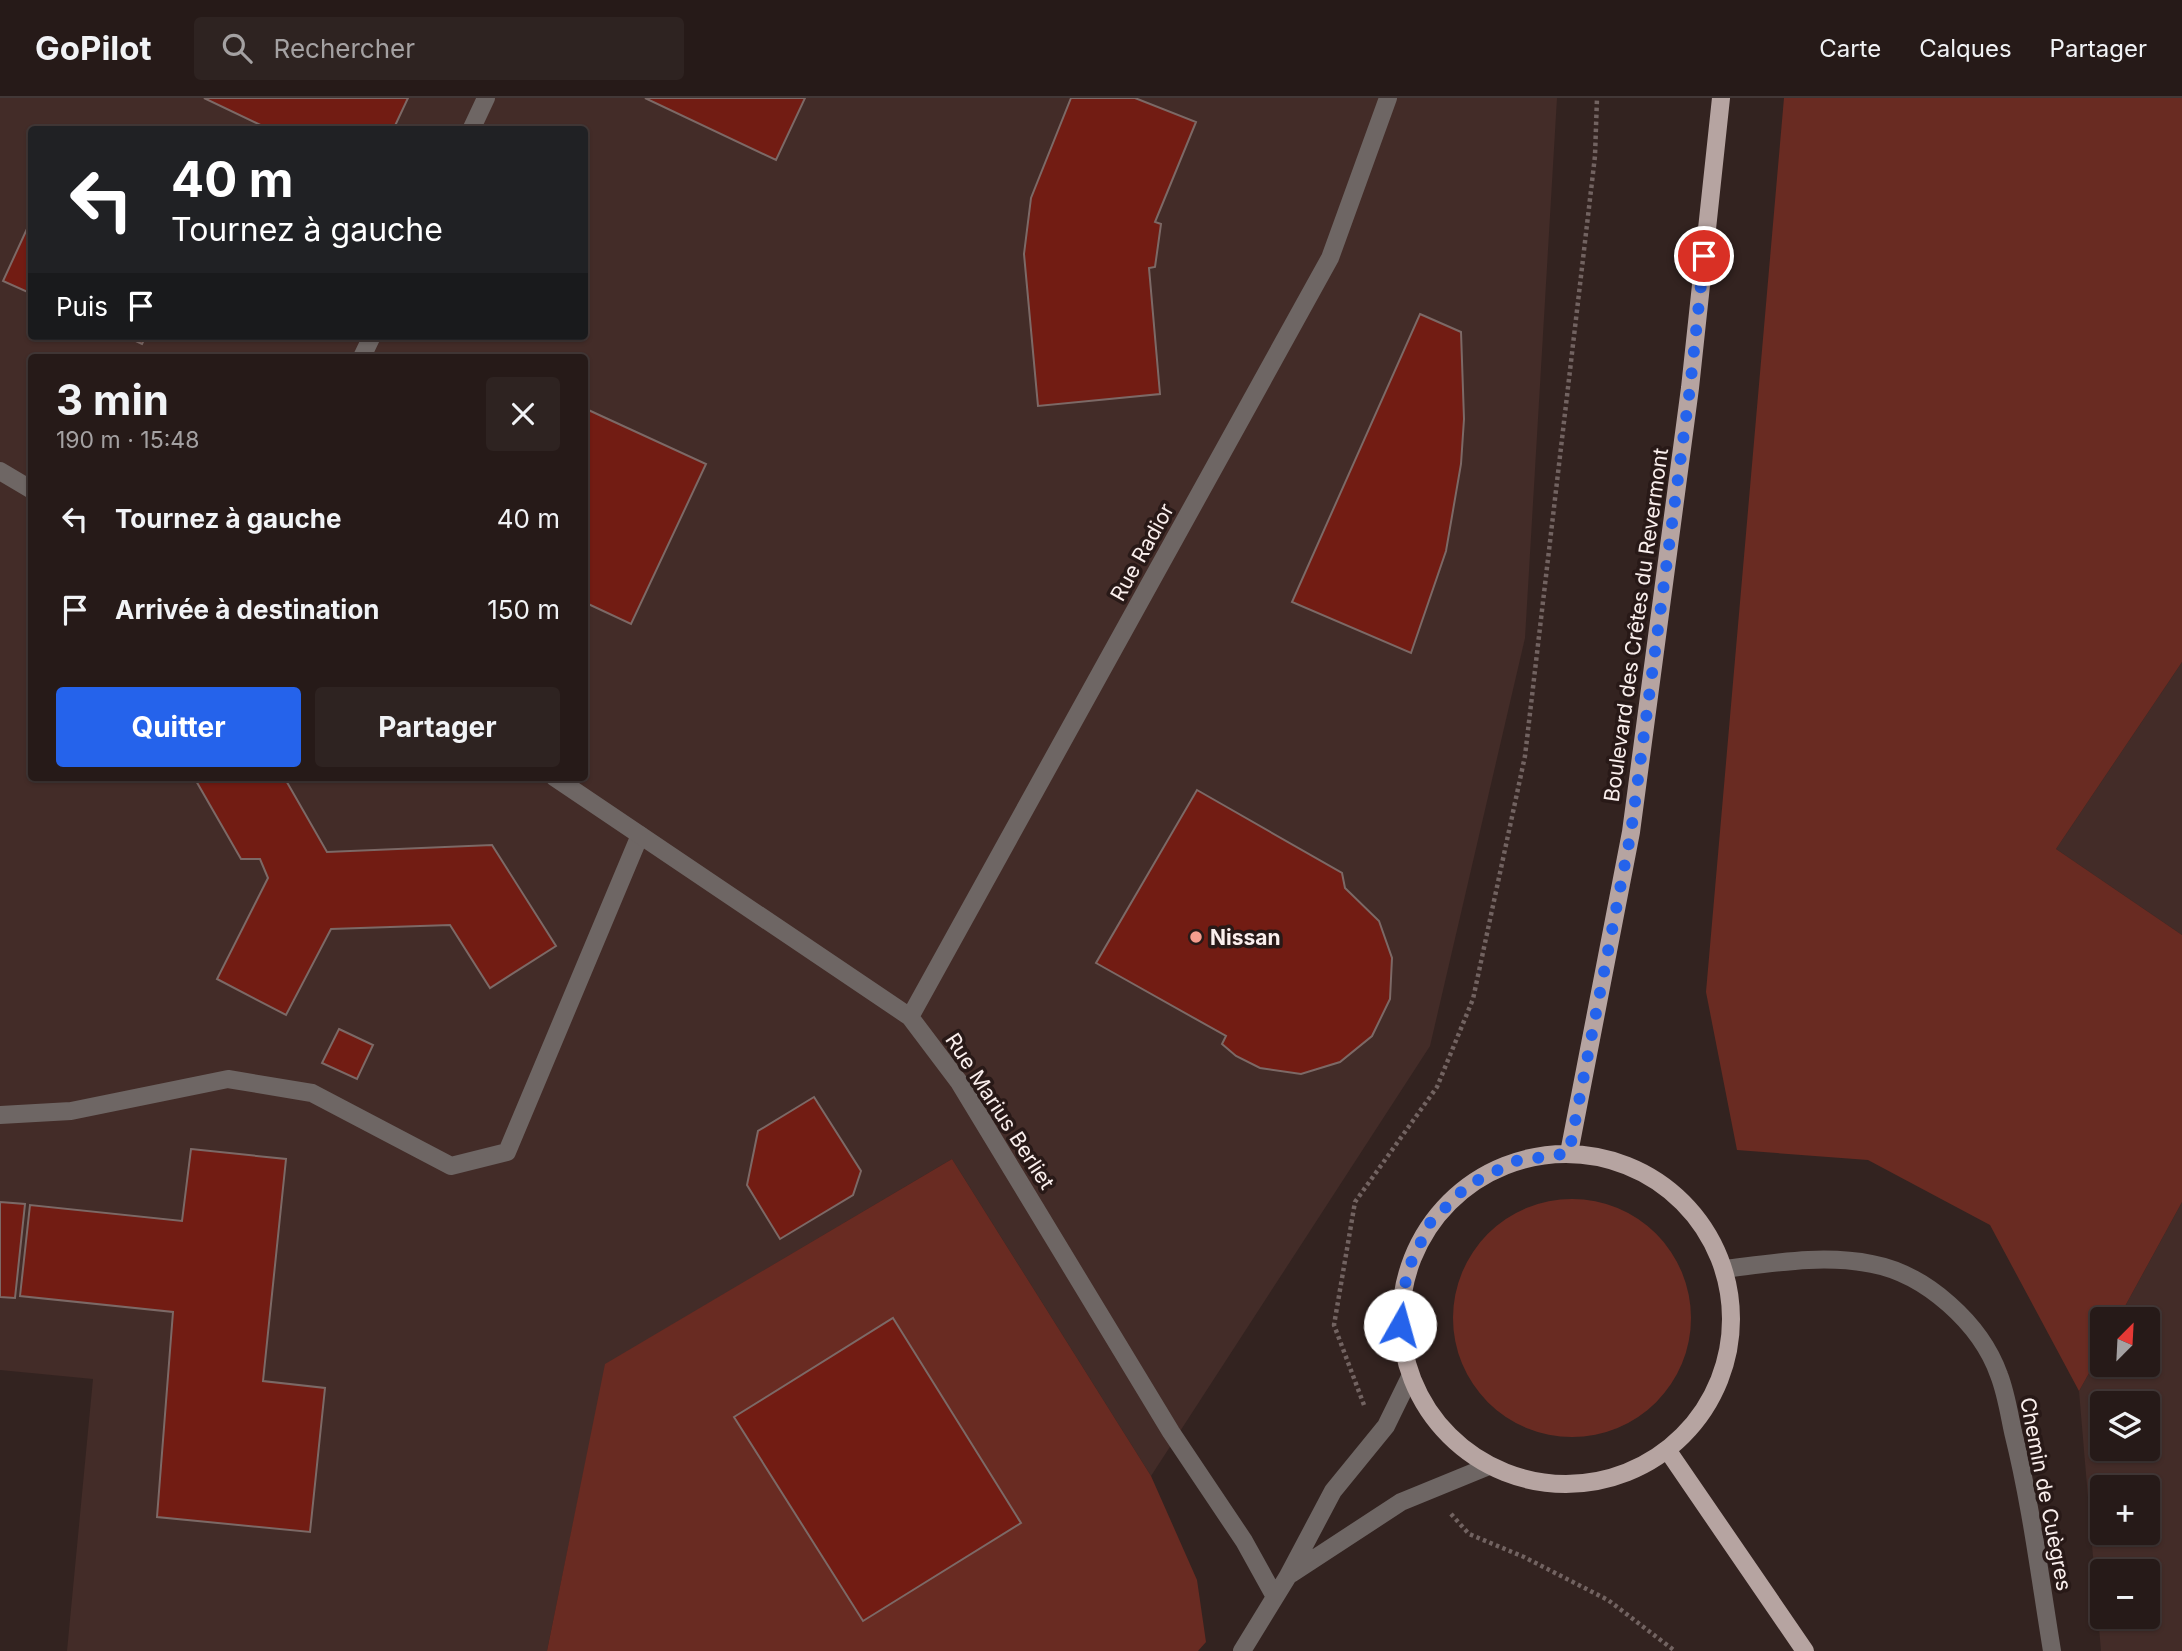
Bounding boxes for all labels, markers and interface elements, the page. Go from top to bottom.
search box [194,17,684,80]
text: GoPilot [35,28,152,68]
icon: search [218,29,256,67]
text: Rechercher [274,33,415,64]
text: Carte [1819,34,1881,63]
text: Calques [1919,34,2012,63]
text: Partager [2050,34,2147,63]
text: 40 m [171,150,294,209]
icon: left [56,154,147,245]
text: Tournez à gauche [171,210,443,249]
pin [1674,226,1734,286]
icon: arrive [1685,237,1723,275]
icon: arrive [122,287,160,325]
text: Puis [56,291,108,322]
text: 3 min [56,374,169,425]
button: close [486,377,560,451]
text: 190 m · 15:48 [56,426,199,454]
street label: Boulevard des Crêtes du Revermont [1599,446,1673,803]
street label: Rue Radior [1105,499,1179,605]
icon: left [56,500,94,538]
text: Tournez à gauche [115,503,341,534]
text: 40 m [497,503,560,534]
icon: arrive [56,591,94,629]
text: Arrivée à destination [115,594,380,625]
text: 150 m [487,594,560,625]
button: Quitter [56,687,301,767]
button: Partager [315,687,560,767]
place label: Nissan [1210,925,1281,950]
marker: Nissan [1188,929,1204,945]
street label: Rue Marius Berliet [940,1028,1060,1194]
position arrow [1363,1288,1437,1362]
north arrow [2090,1307,2160,1377]
map controls [2090,1307,2160,1629]
button: layers [2090,1391,2160,1461]
street label: Chemin de Cuègres [2015,1395,2077,1593]
button: + [2090,1475,2160,1545]
button: − [2090,1559,2160,1629]

